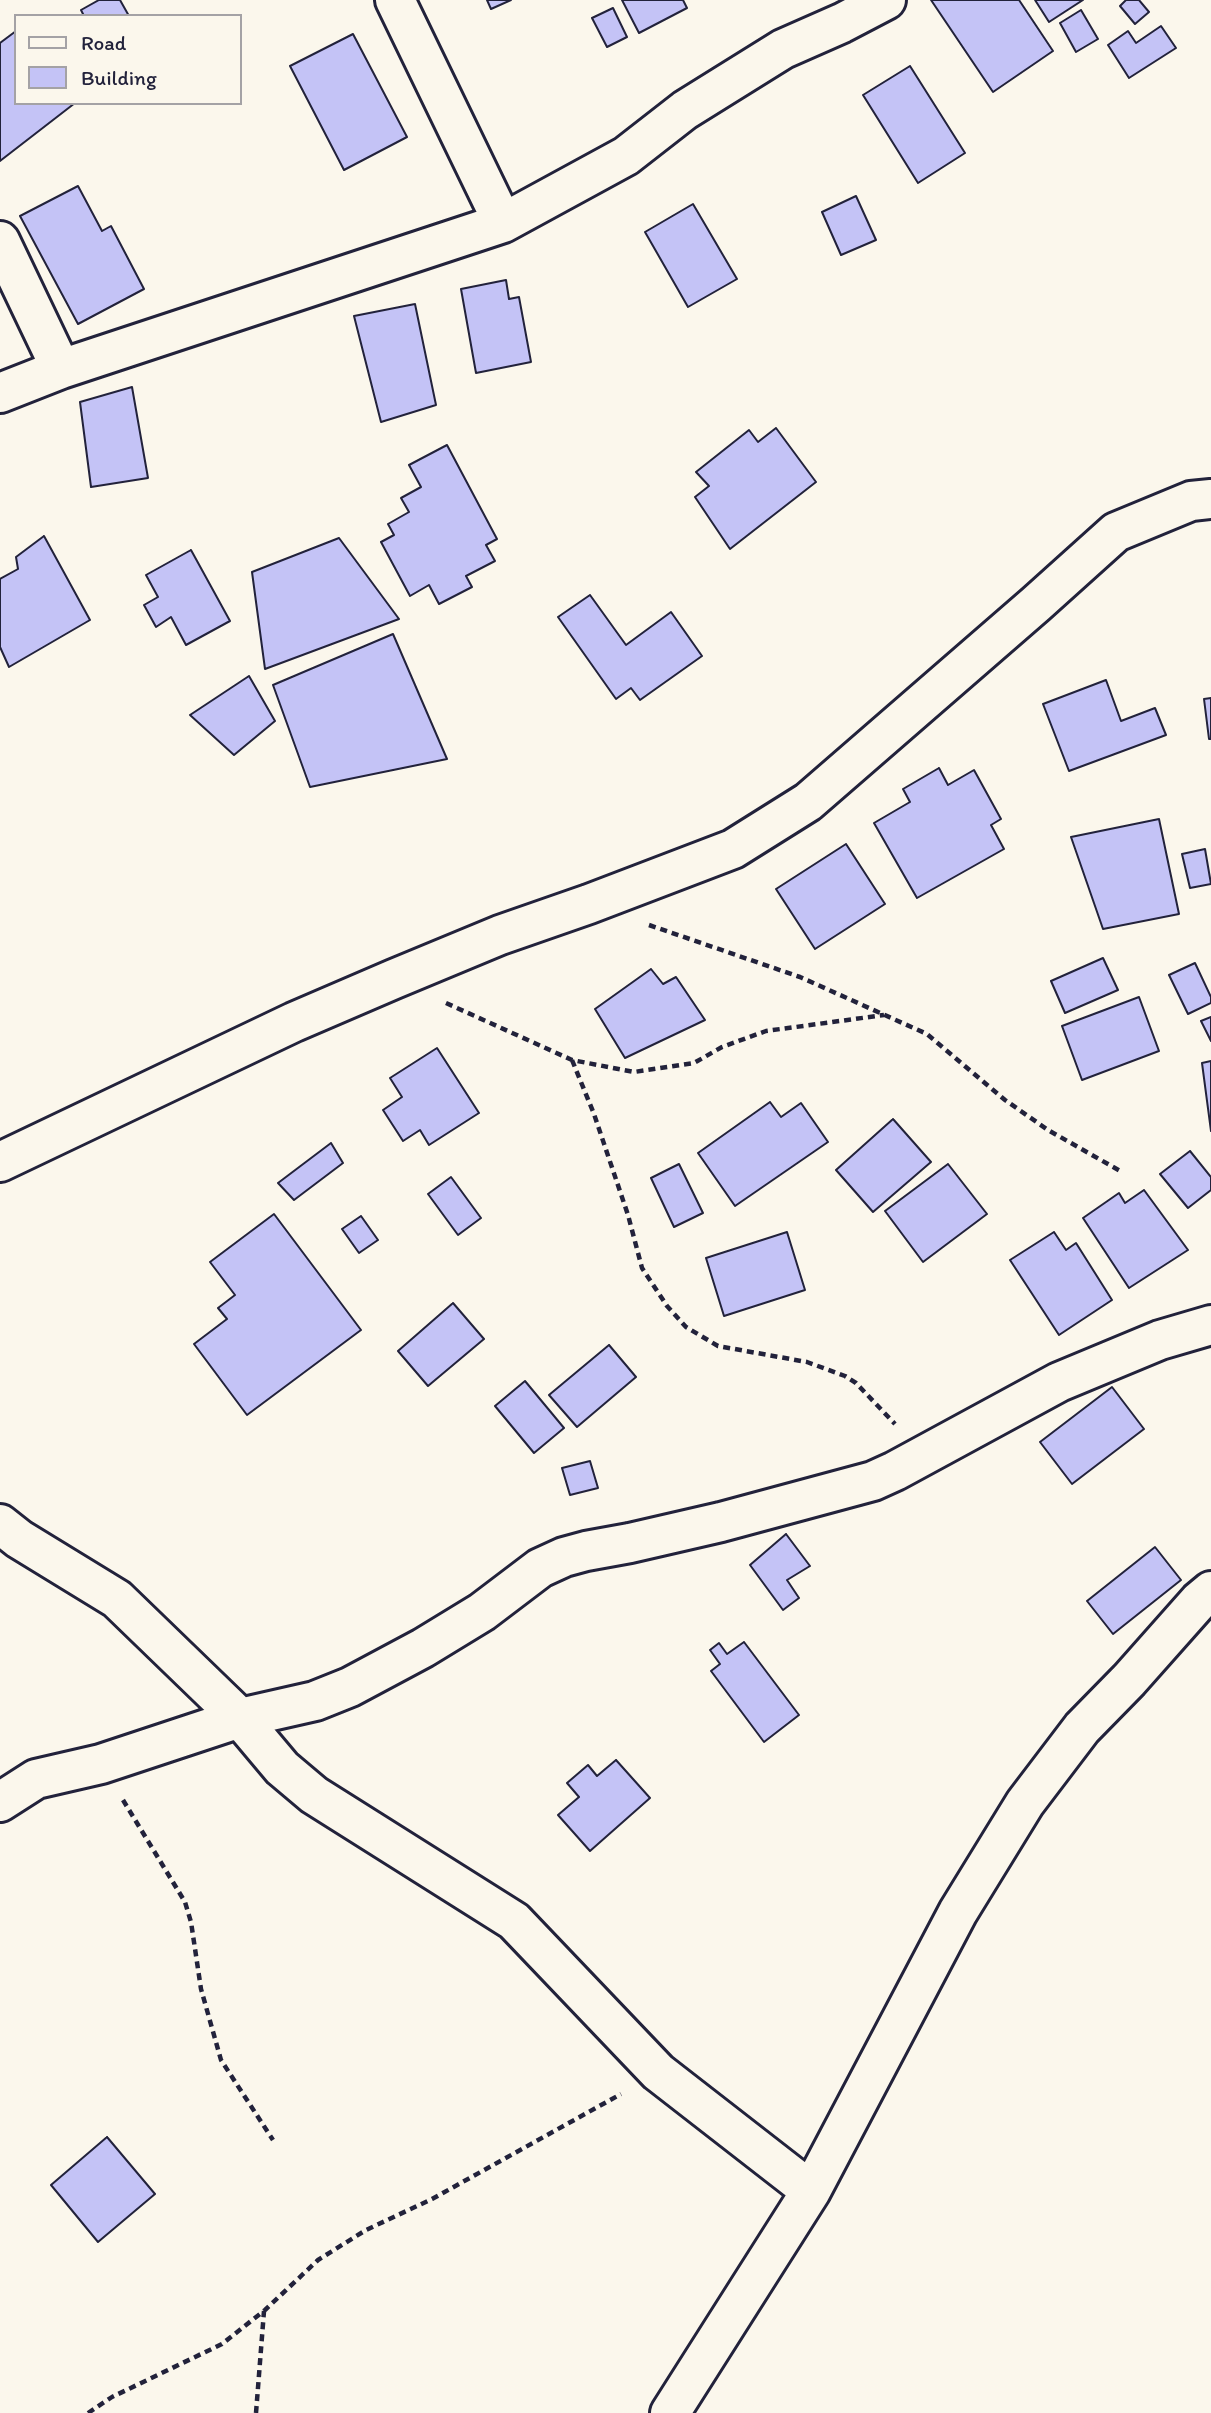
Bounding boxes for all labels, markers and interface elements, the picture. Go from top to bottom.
legend [14,14,242,105]
text: Road [81,30,126,55]
text: Building [81,65,157,90]

